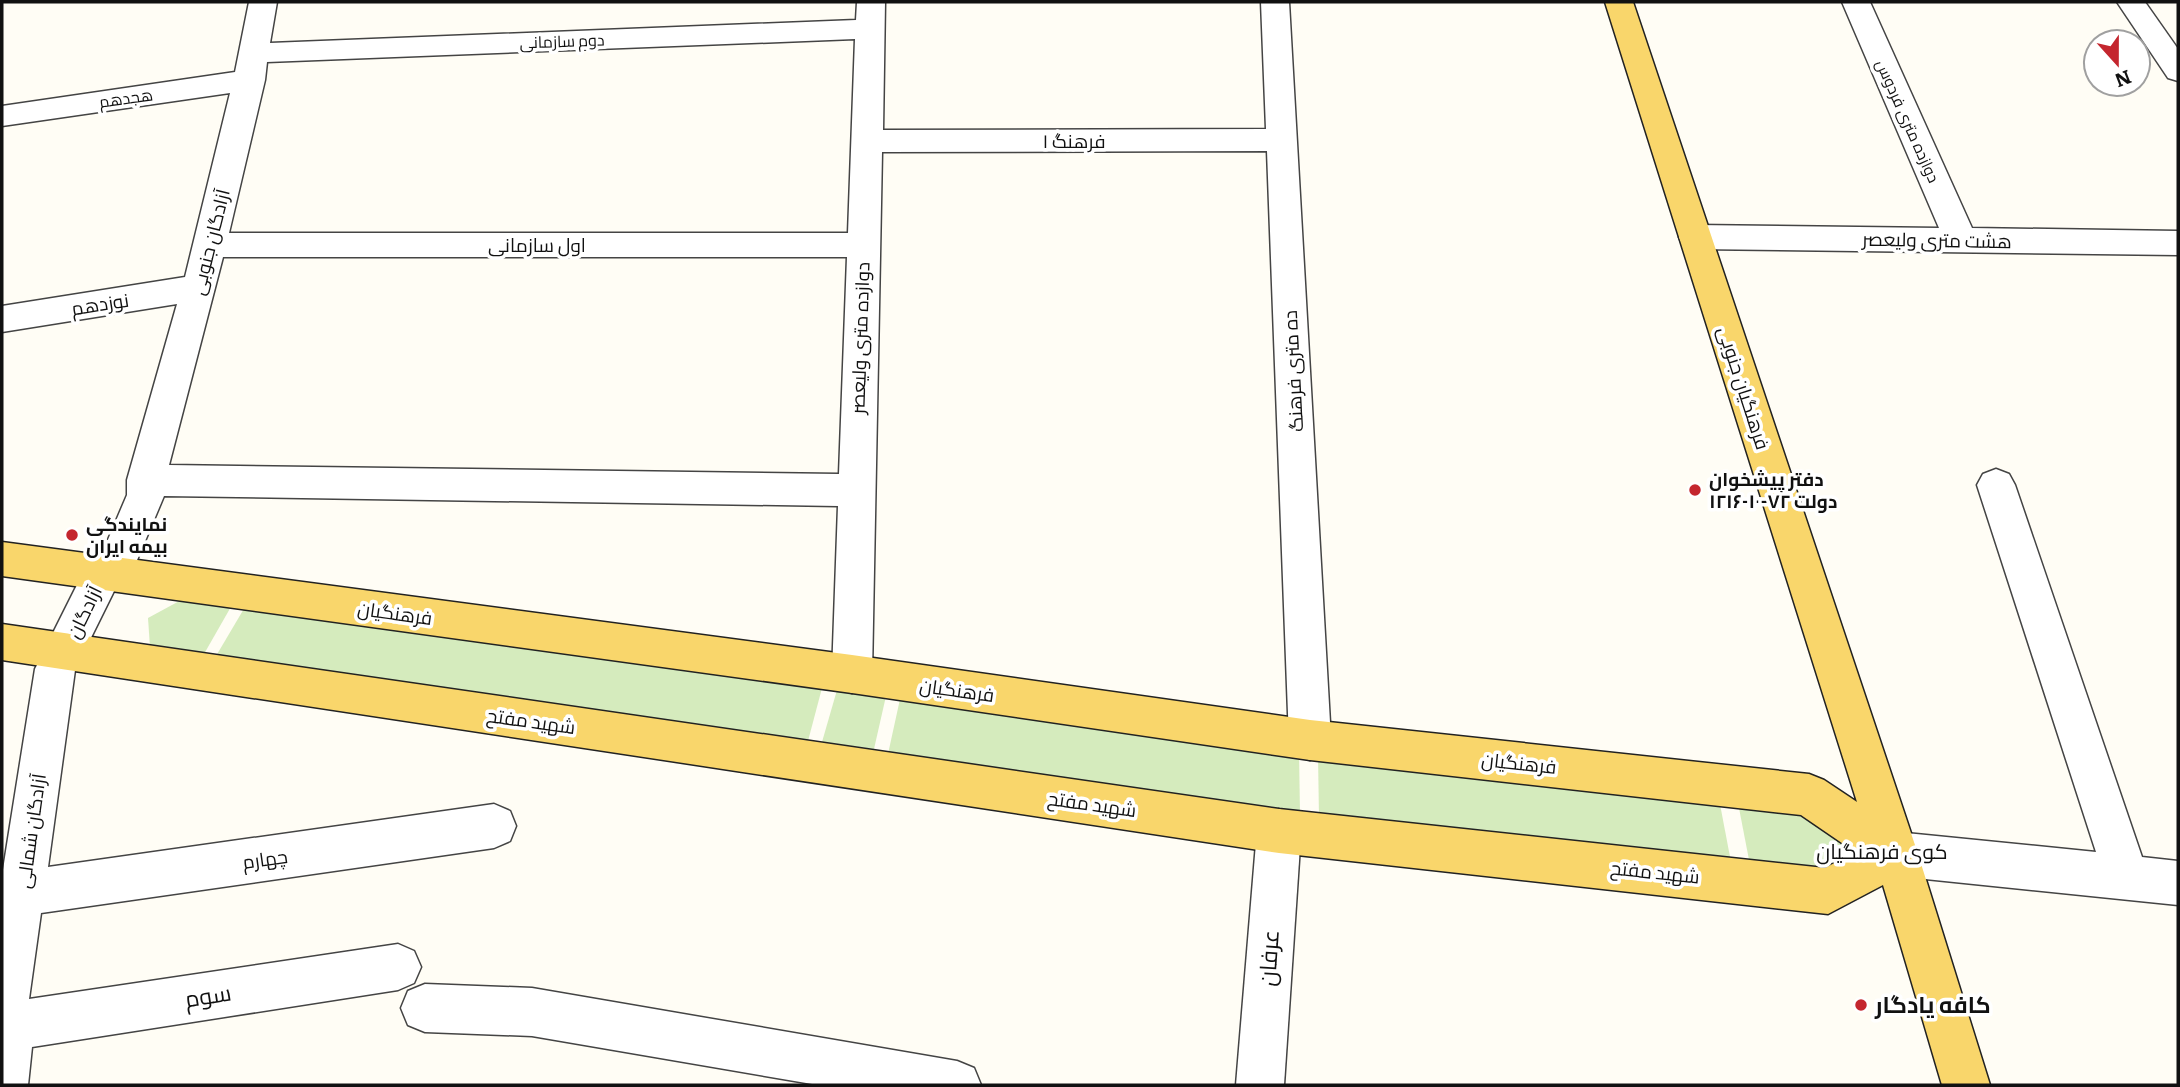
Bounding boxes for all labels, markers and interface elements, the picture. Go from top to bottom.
street label: دوم سازمانی [519,27,605,54]
north arrow [2082,28,2152,98]
street label: دوازده متری فردوس [1871,55,1947,186]
text: N [2111,64,2136,96]
street label: هجدهم [97,81,155,114]
street label: فرهنگ ۱ [1042,126,1106,154]
street label: آزادگان جنوبی [182,186,236,298]
street label: هشت متری ولیعصر [1861,224,2012,254]
street label: اول سازمانی [488,230,586,258]
street label: دوازده متری ولیعصر [842,261,876,416]
street label: نوزدهم [69,285,131,322]
street label: ده متری فرهنگ [1275,309,1309,433]
street label: فرهنگیان جنوبی [1712,322,1778,453]
place label: دفتر پیشخوان دولت ۷۲-۱۰-۱۲۱۶ [1709,464,1837,514]
marker: دفتر پیشخوان دولت ۷۲-۱۰-۱۲۱۶ [1687,482,1703,498]
place label: نمایندگی بیمه ایران [86,509,168,559]
marker: نمایندگی بیمه ایران [64,527,80,543]
street label: آزادگان [58,580,108,643]
street label: فرهنگیان [356,593,434,631]
street label: فرهنگیان [918,670,996,708]
street label: شهید مفتح [485,700,577,741]
street label: فرهنگیان [1480,744,1558,780]
street label: آزادگان شمالی [8,772,52,890]
street label: شهید مفتح [1046,783,1138,824]
district label: کوی فرهنگیان [1816,834,1948,865]
street label: چهارم [240,841,290,876]
street label: شهید مفتح [1609,852,1701,891]
street label: عرفان [1248,928,1286,987]
street label: سوم [182,974,234,1015]
place label: کافه یادگار [1874,986,1991,1020]
marker: کافه یادگار [1853,997,1869,1013]

